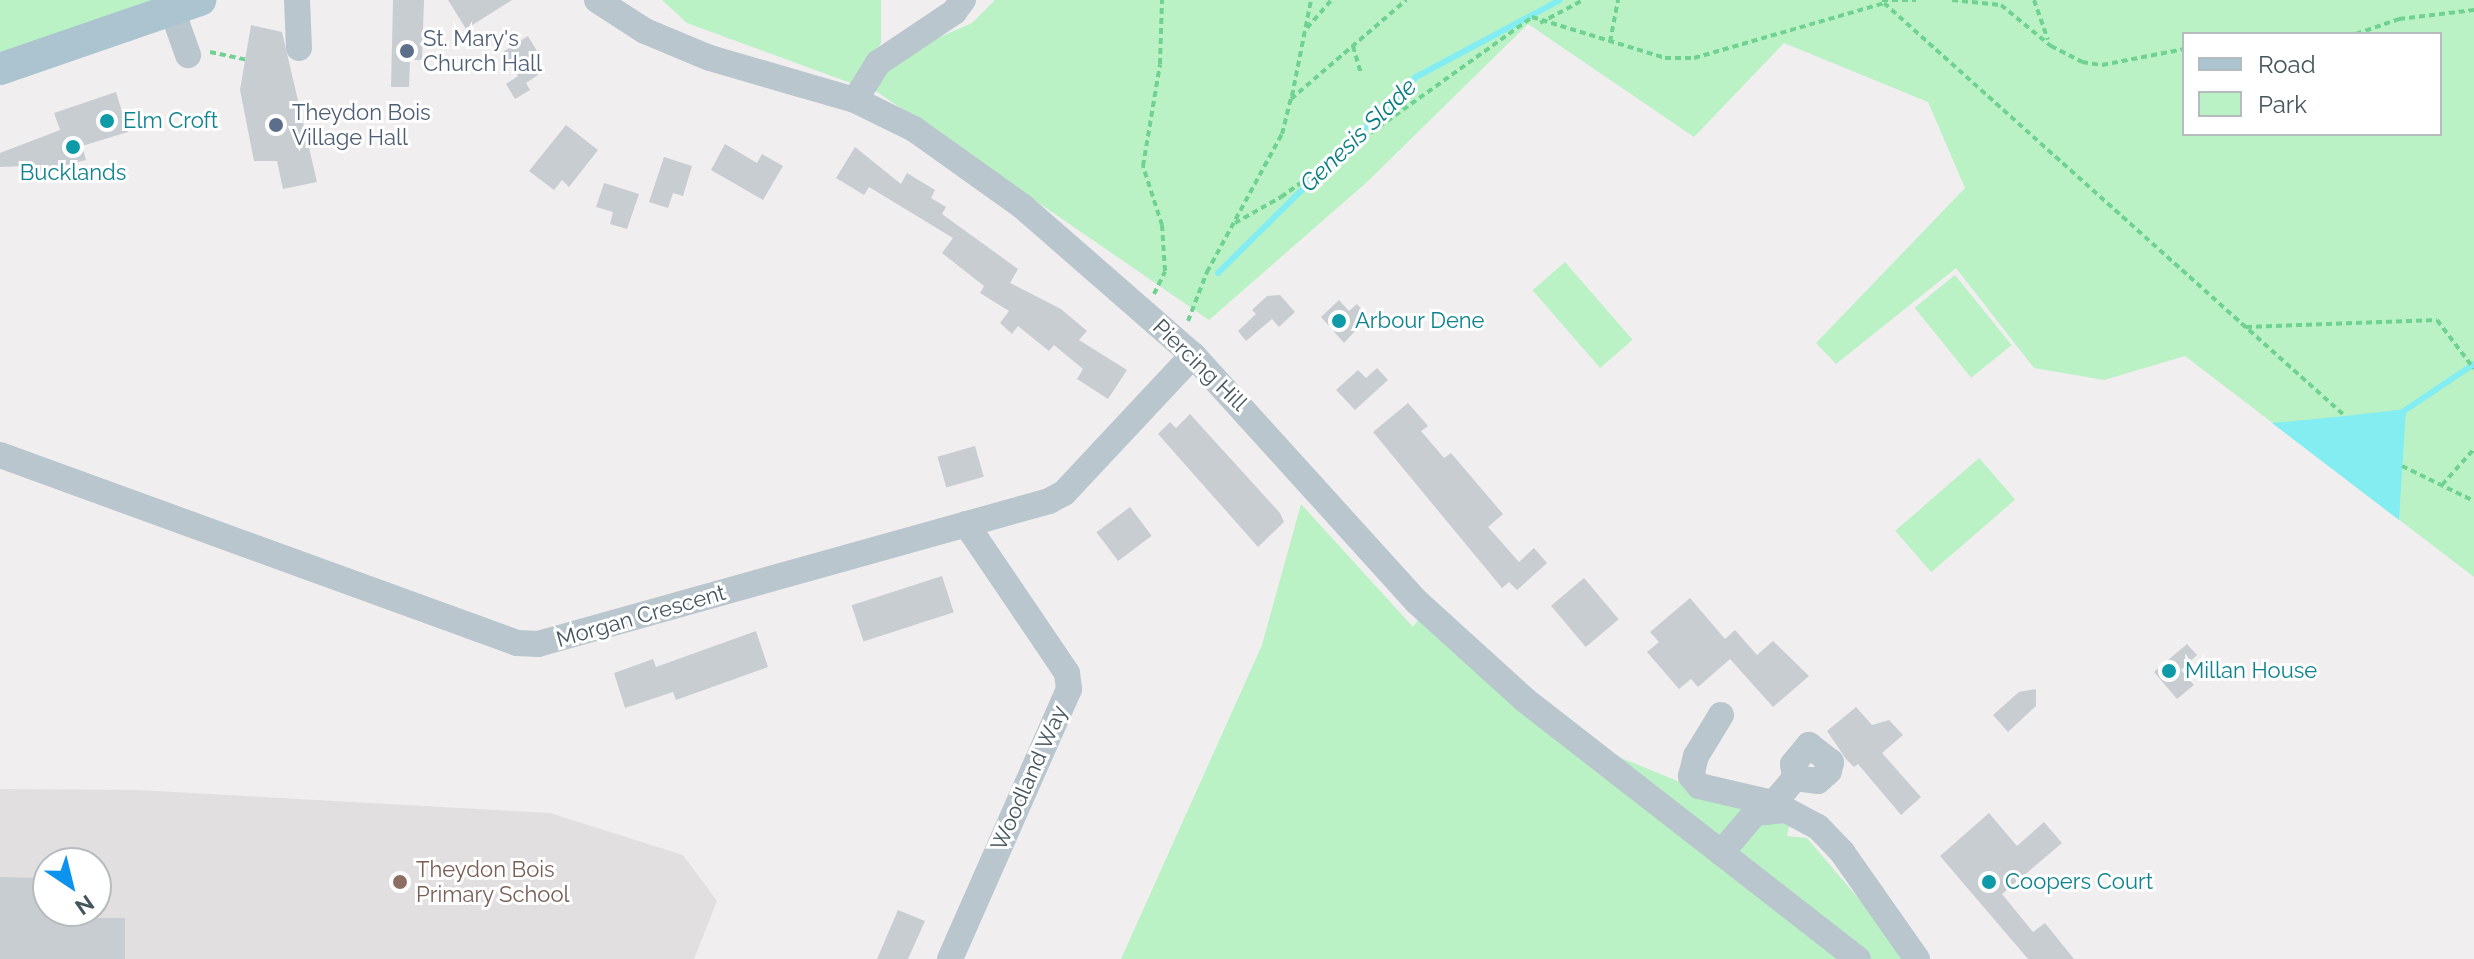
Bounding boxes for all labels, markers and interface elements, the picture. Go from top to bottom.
place label: St. Mary's Church Hall [423,25,542,76]
legend [2182,32,2442,136]
marker: St. Mary's Church Hall [398,42,416,60]
text: Road [2258,50,2316,79]
water label: Genesis Slade [1294,72,1422,198]
text: Park [2258,90,2307,119]
place label: Theydon Bois Village Hall [292,99,431,150]
place label: Elm Croft [123,108,218,134]
marker: Elm Croft [98,112,116,130]
marker: Theydon Bois Village Hall [267,116,285,134]
marker: Bucklands [64,138,82,156]
place label: Bucklands [20,160,126,186]
place label: Arbour Dene [1355,308,1485,334]
marker: Arbour Dene [1330,312,1348,330]
street label: Piercing Hill [1147,314,1253,416]
street label: Morgan Crescent [553,579,729,653]
place label: Millan House [2185,658,2317,684]
marker: Millan House [2160,662,2178,680]
street label: Woodland Way [985,701,1073,855]
north arrow [32,847,112,927]
place label: Theydon Bois Primary School [416,856,570,908]
place label: Coopers Court [2005,869,2153,895]
marker: Theydon Bois Primary School [391,873,409,891]
marker: Coopers Court [1980,873,1998,891]
text: N [70,890,99,920]

